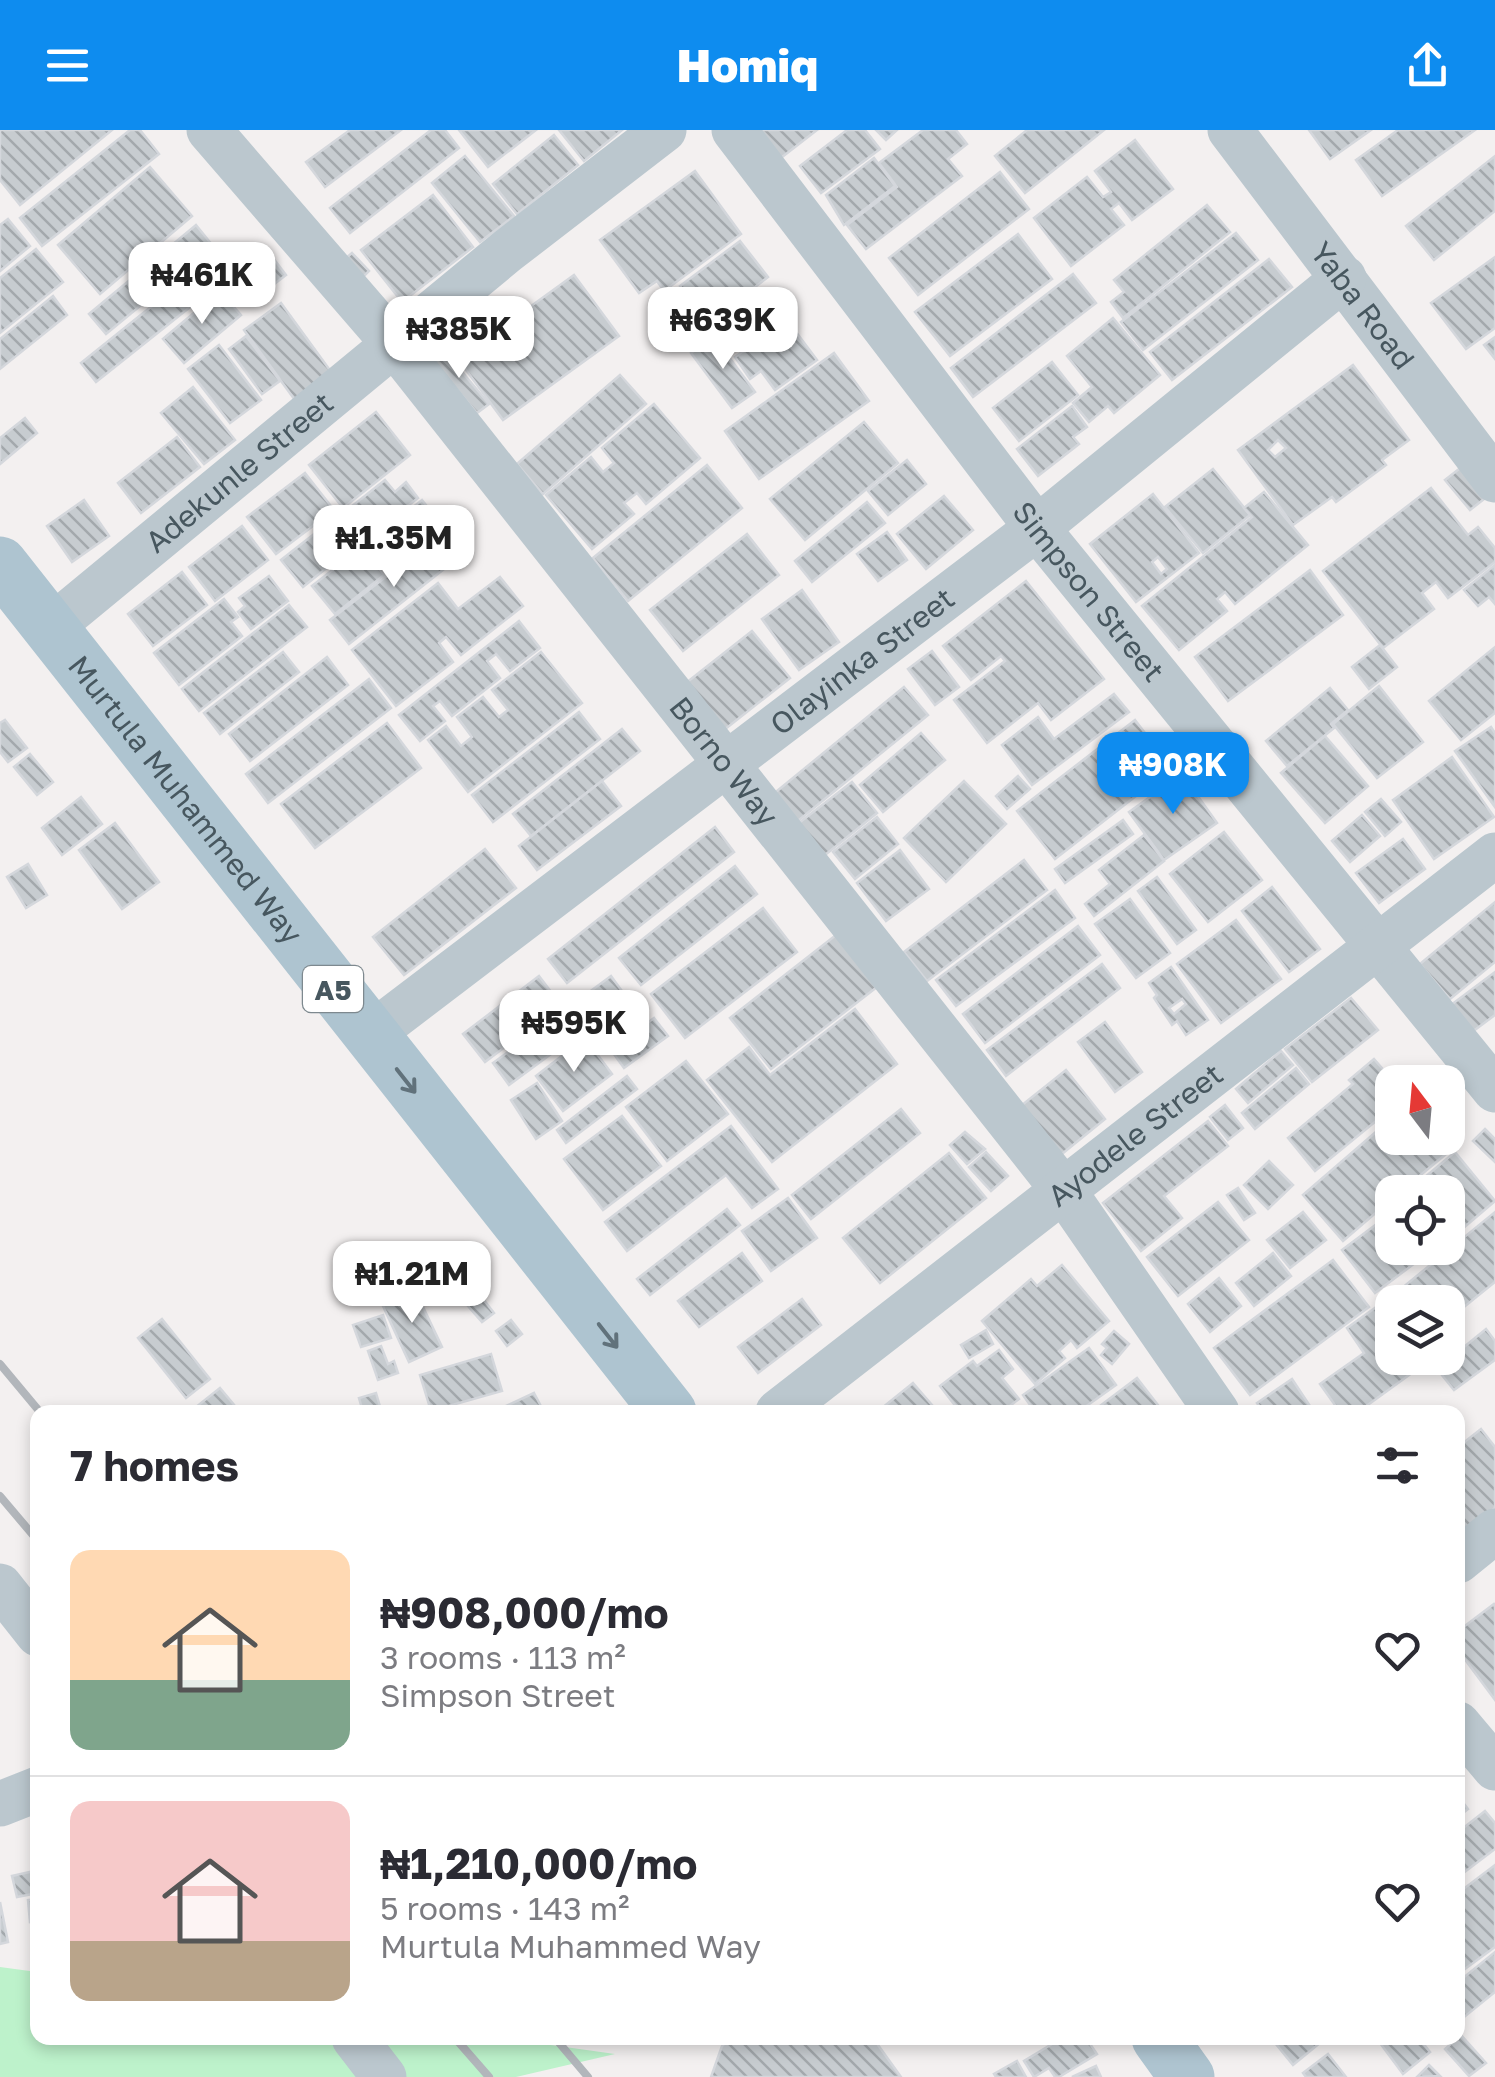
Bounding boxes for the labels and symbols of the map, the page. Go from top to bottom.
street label: Yaba Road [1303,235,1422,376]
pin: ₦461K [132,242,272,327]
pin: ₦639K [653,287,793,372]
pin: ₦385K [389,296,529,381]
street label: Adekunle Street [138,384,340,560]
street label: Simpson Street [1005,494,1172,688]
pin: ₦1.35M [313,505,475,590]
street label: Olayinka Street [763,580,961,742]
street label: Murtula Muhammed Way [61,648,311,951]
street label: Borno Way [662,690,786,833]
pin: ₦908K [1103,732,1243,817]
road number: A5 [303,966,363,1012]
pin: ₦595K [504,990,644,1075]
street label: Ayodele Street [1040,1056,1229,1214]
north arrow [1375,1065,1465,1155]
one-way arrow [395,1067,416,1094]
pin: ₦1.21M [331,1241,493,1326]
one-way arrow [597,1322,618,1349]

